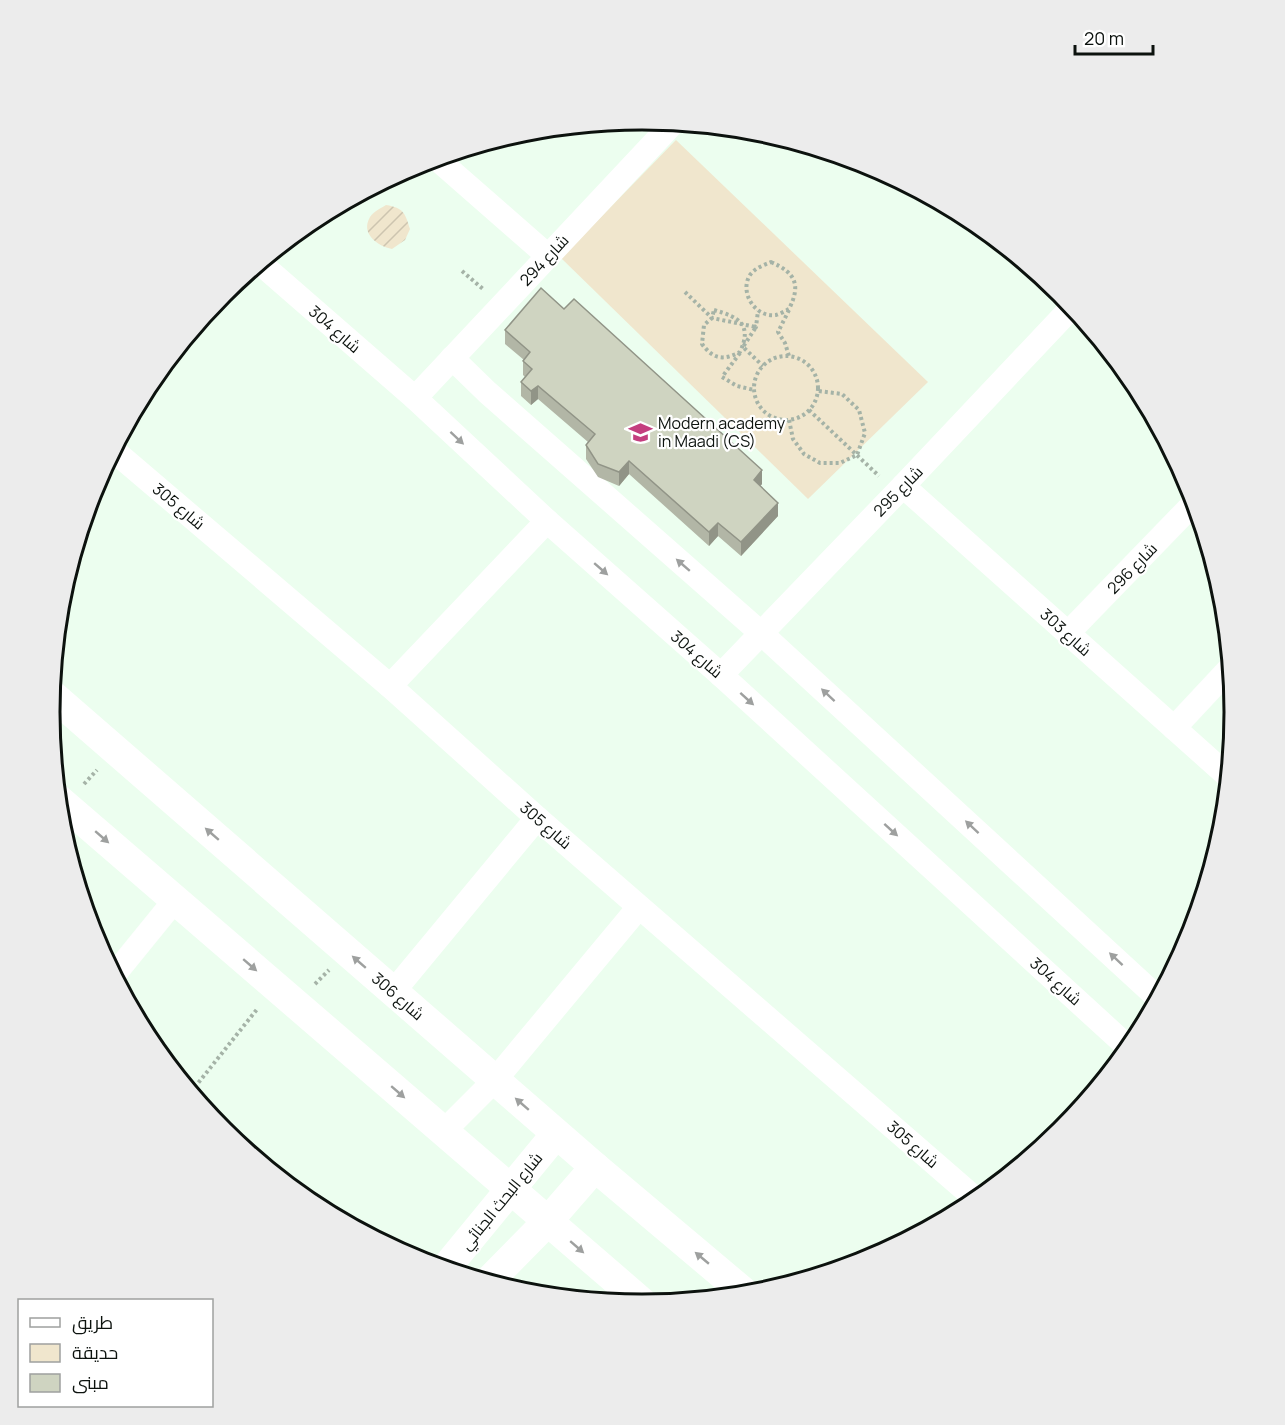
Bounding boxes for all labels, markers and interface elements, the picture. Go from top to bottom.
scale bar [1075,18,1153,56]
text: 20 m [1084,26,1124,50]
street label: شارع 294 [515,230,574,291]
street label: شارع 304 [304,300,366,358]
place label: Modern academy in Maadi (CS) [658,412,786,452]
school or university icon: Modern academy in Maadi (CS) [627,419,653,445]
one-way arrow [450,431,465,445]
street label: شارع 295 [868,461,928,522]
street label: شارع 305 [148,478,210,535]
street label: شارع 296 [1102,538,1163,599]
one-way arrow [676,558,691,572]
one-way arrow [593,562,608,575]
street label: شارع 303 [1035,603,1096,662]
street label: شارع 304 [666,625,728,683]
one-way arrow [821,688,836,702]
one-way arrow [739,692,754,705]
street label: شارع 305 [515,796,577,854]
one-way arrow [965,821,980,834]
one-way arrow [883,823,898,836]
one-way arrow [205,828,220,841]
one-way arrow [94,830,109,843]
street label: شارع 304 [1025,952,1086,1011]
one-way arrow [1108,952,1123,966]
one-way arrow [352,956,367,969]
one-way arrow [242,958,258,971]
street label: شارع 306 [366,967,429,1026]
one-way arrow [390,1085,405,1098]
one-way arrow [514,1097,530,1110]
street label: شارع 305 [882,1115,944,1173]
street label: شارع البحث الجنائي [455,1148,550,1256]
one-way arrow [569,1240,585,1253]
one-way arrow [694,1251,710,1264]
legend [18,1299,213,1407]
text: طريق [72,1310,113,1335]
text: حديقة [72,1340,118,1364]
text: مبنى [72,1370,109,1394]

